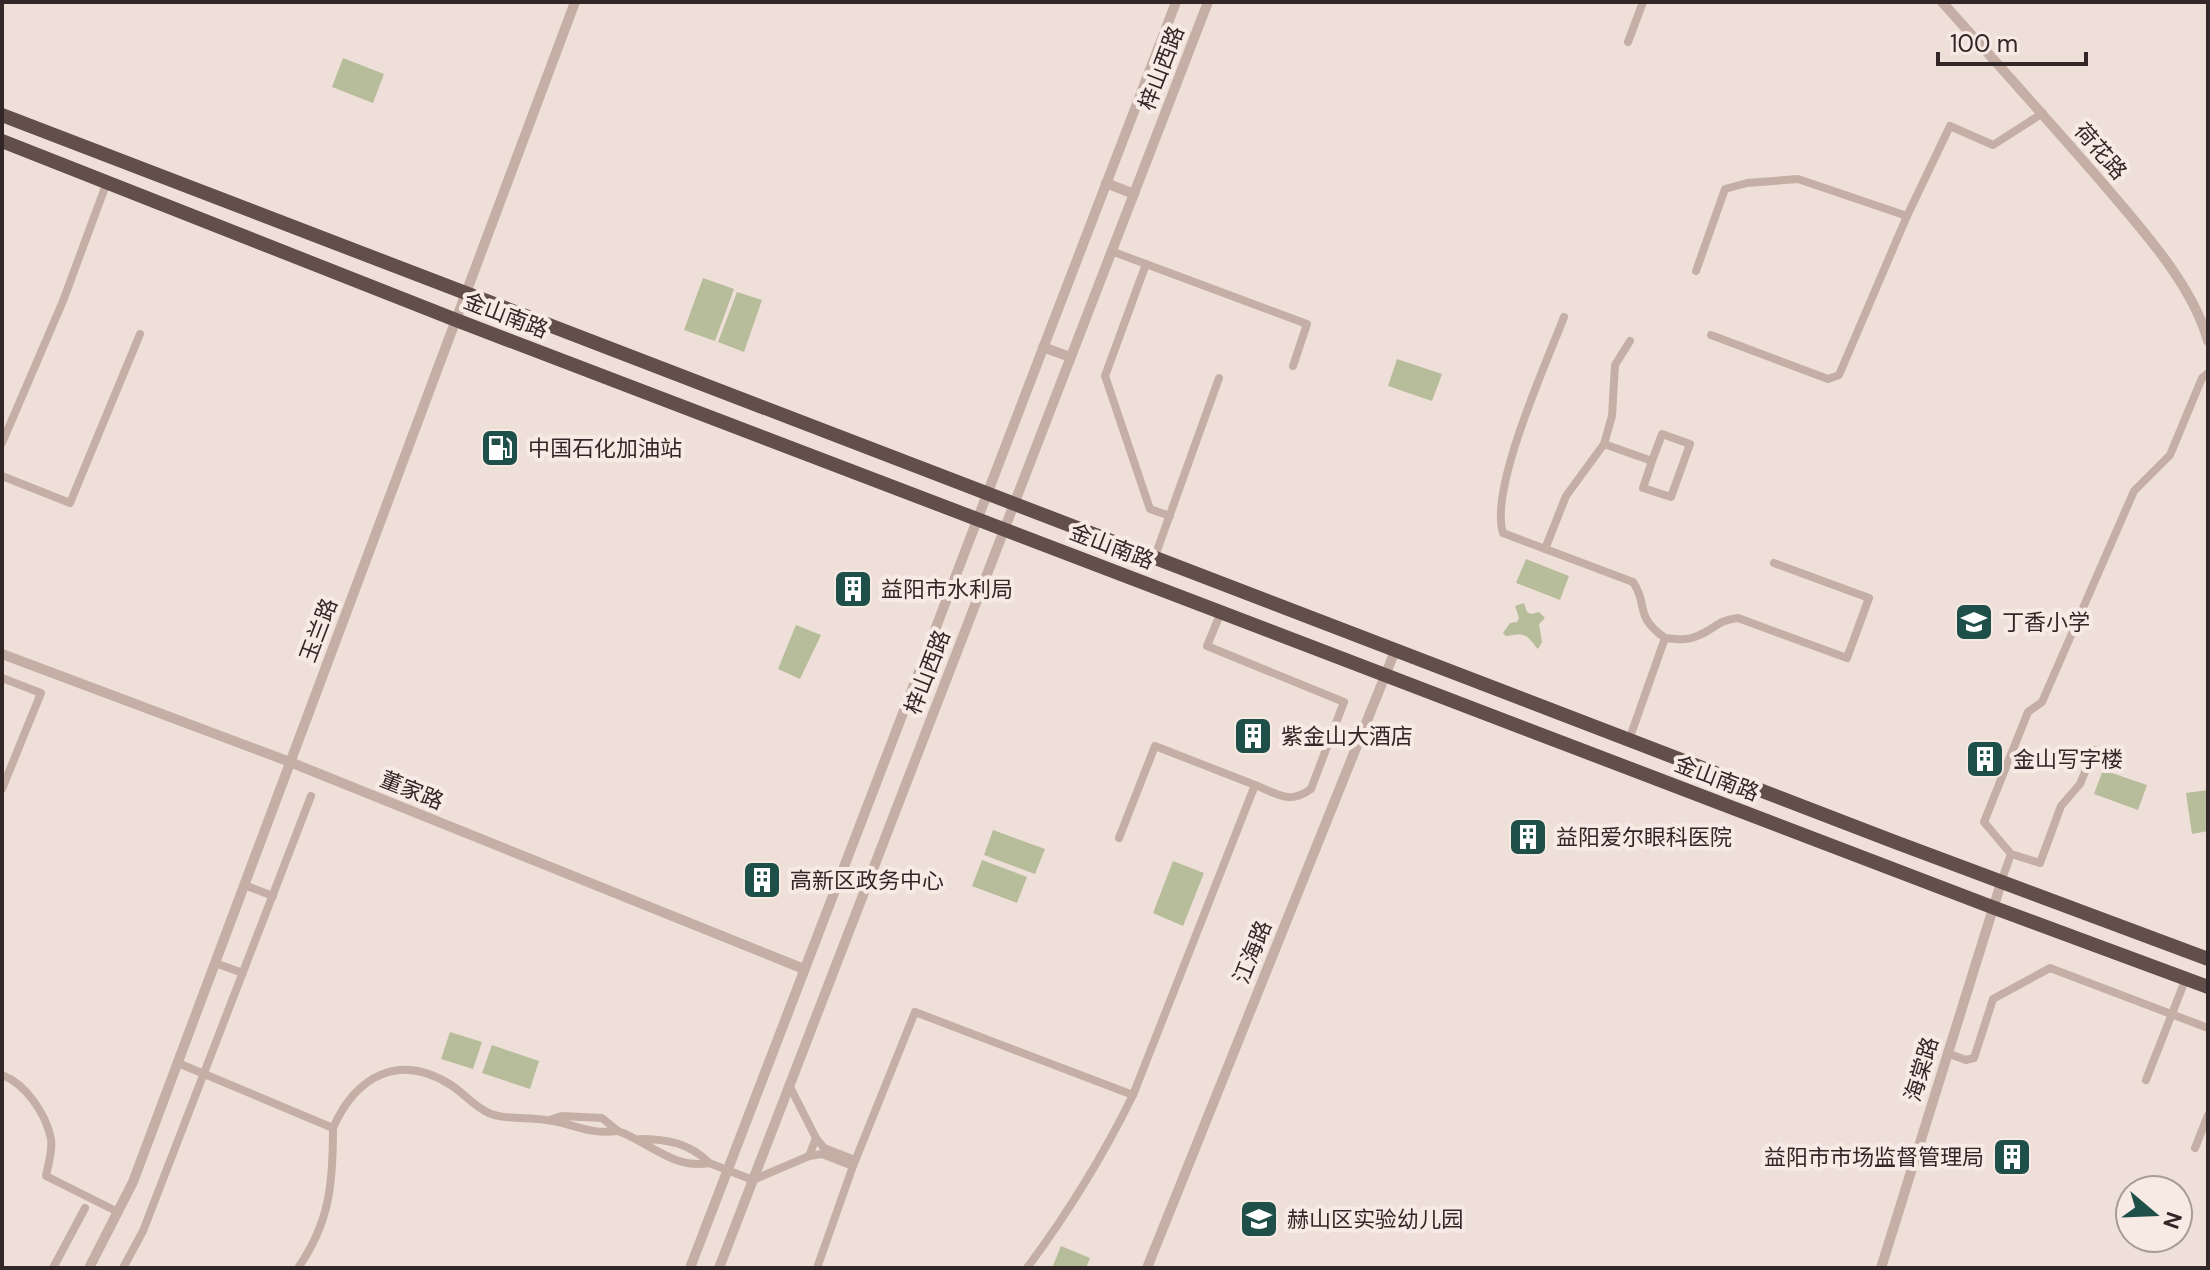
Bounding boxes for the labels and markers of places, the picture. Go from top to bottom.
fuel station icon: 中国石化加油站 [479,427,521,469]
place label: 中国石化加油站 [528,434,682,463]
building icon: 益阳市水利局 [832,568,874,610]
place label: 益阳市水利局 [881,575,1013,604]
school or university icon: 丁香小学 [1953,601,1995,643]
place label: 丁香小学 [2002,608,2090,637]
building icon: 紫金山大酒店 [1232,715,1274,757]
place label: 紫金山大酒店 [1281,722,1413,751]
building icon: 金山写字楼 [1964,738,2006,780]
place label: 金山写字楼 [2013,745,2123,774]
building icon: 益阳爱尔眼科医院 [1507,816,1549,858]
place label: 益阳爱尔眼科医院 [1556,823,1732,852]
building icon: 高新区政务中心 [741,859,783,901]
place label: 高新区政务中心 [790,866,944,895]
building icon: 益阳市市场监督管理局 [1991,1136,2033,1178]
place label: 益阳市市场监督管理局 [1764,1143,1984,1172]
school or university icon: 赫山区实验幼儿园 [1238,1198,1280,1240]
place label: 赫山区实验幼儿园 [1287,1205,1463,1234]

